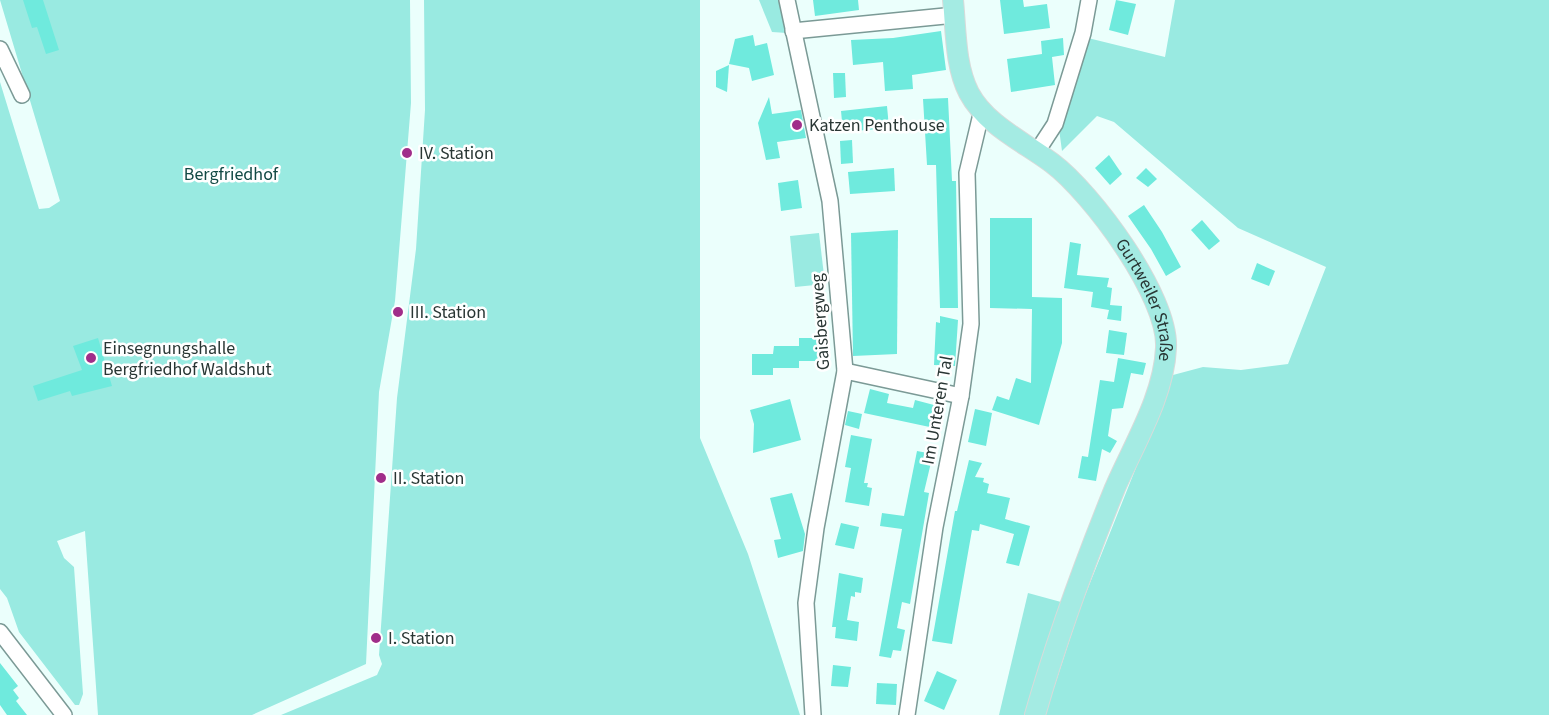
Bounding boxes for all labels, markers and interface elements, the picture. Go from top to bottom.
place label: Katzen Penthouse [809,113,945,138]
marker: Katzen Penthouse [790,118,804,132]
place label: IV. Station [419,141,494,166]
marker: IV. Station [400,146,414,160]
park label: Bergfriedhof [184,162,279,187]
street label: Gurtweiler Straße [1109,233,1178,363]
street label: Gaisbergweg [805,273,836,371]
place label: III. Station [410,300,486,325]
marker: III. Station [391,305,405,319]
place label: Einsegnungshalle Bergfriedhof Waldshut [103,336,272,382]
marker: Einsegnungshalle Bergfriedhof Waldshut [84,351,98,365]
street label: Im Unteren Tal [916,354,959,466]
place label: II. Station [393,466,464,491]
marker: II. Station [374,471,388,485]
place label: I. Station [388,626,455,651]
marker: I. Station [369,631,383,645]

